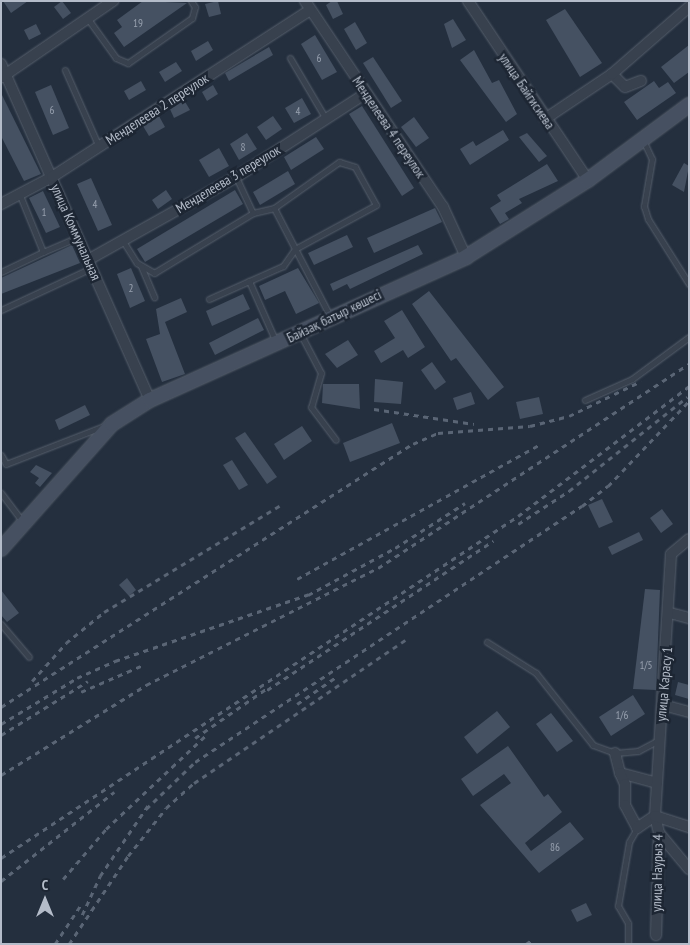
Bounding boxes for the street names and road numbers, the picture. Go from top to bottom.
street label: улица Байгисиева [495,50,559,132]
street label: Менделеева 2 переулок [103,70,211,148]
street label: Менделеева 4 переулок [349,73,429,181]
street label: Менделеева 3 переулок [173,141,283,217]
street label: улица Коммунальная [47,181,105,283]
street label: Байзақ батыр көшесі [284,286,384,346]
street label: улица Карасу 1 [652,646,676,722]
street label: улица Наурыз 4 [648,834,666,912]

